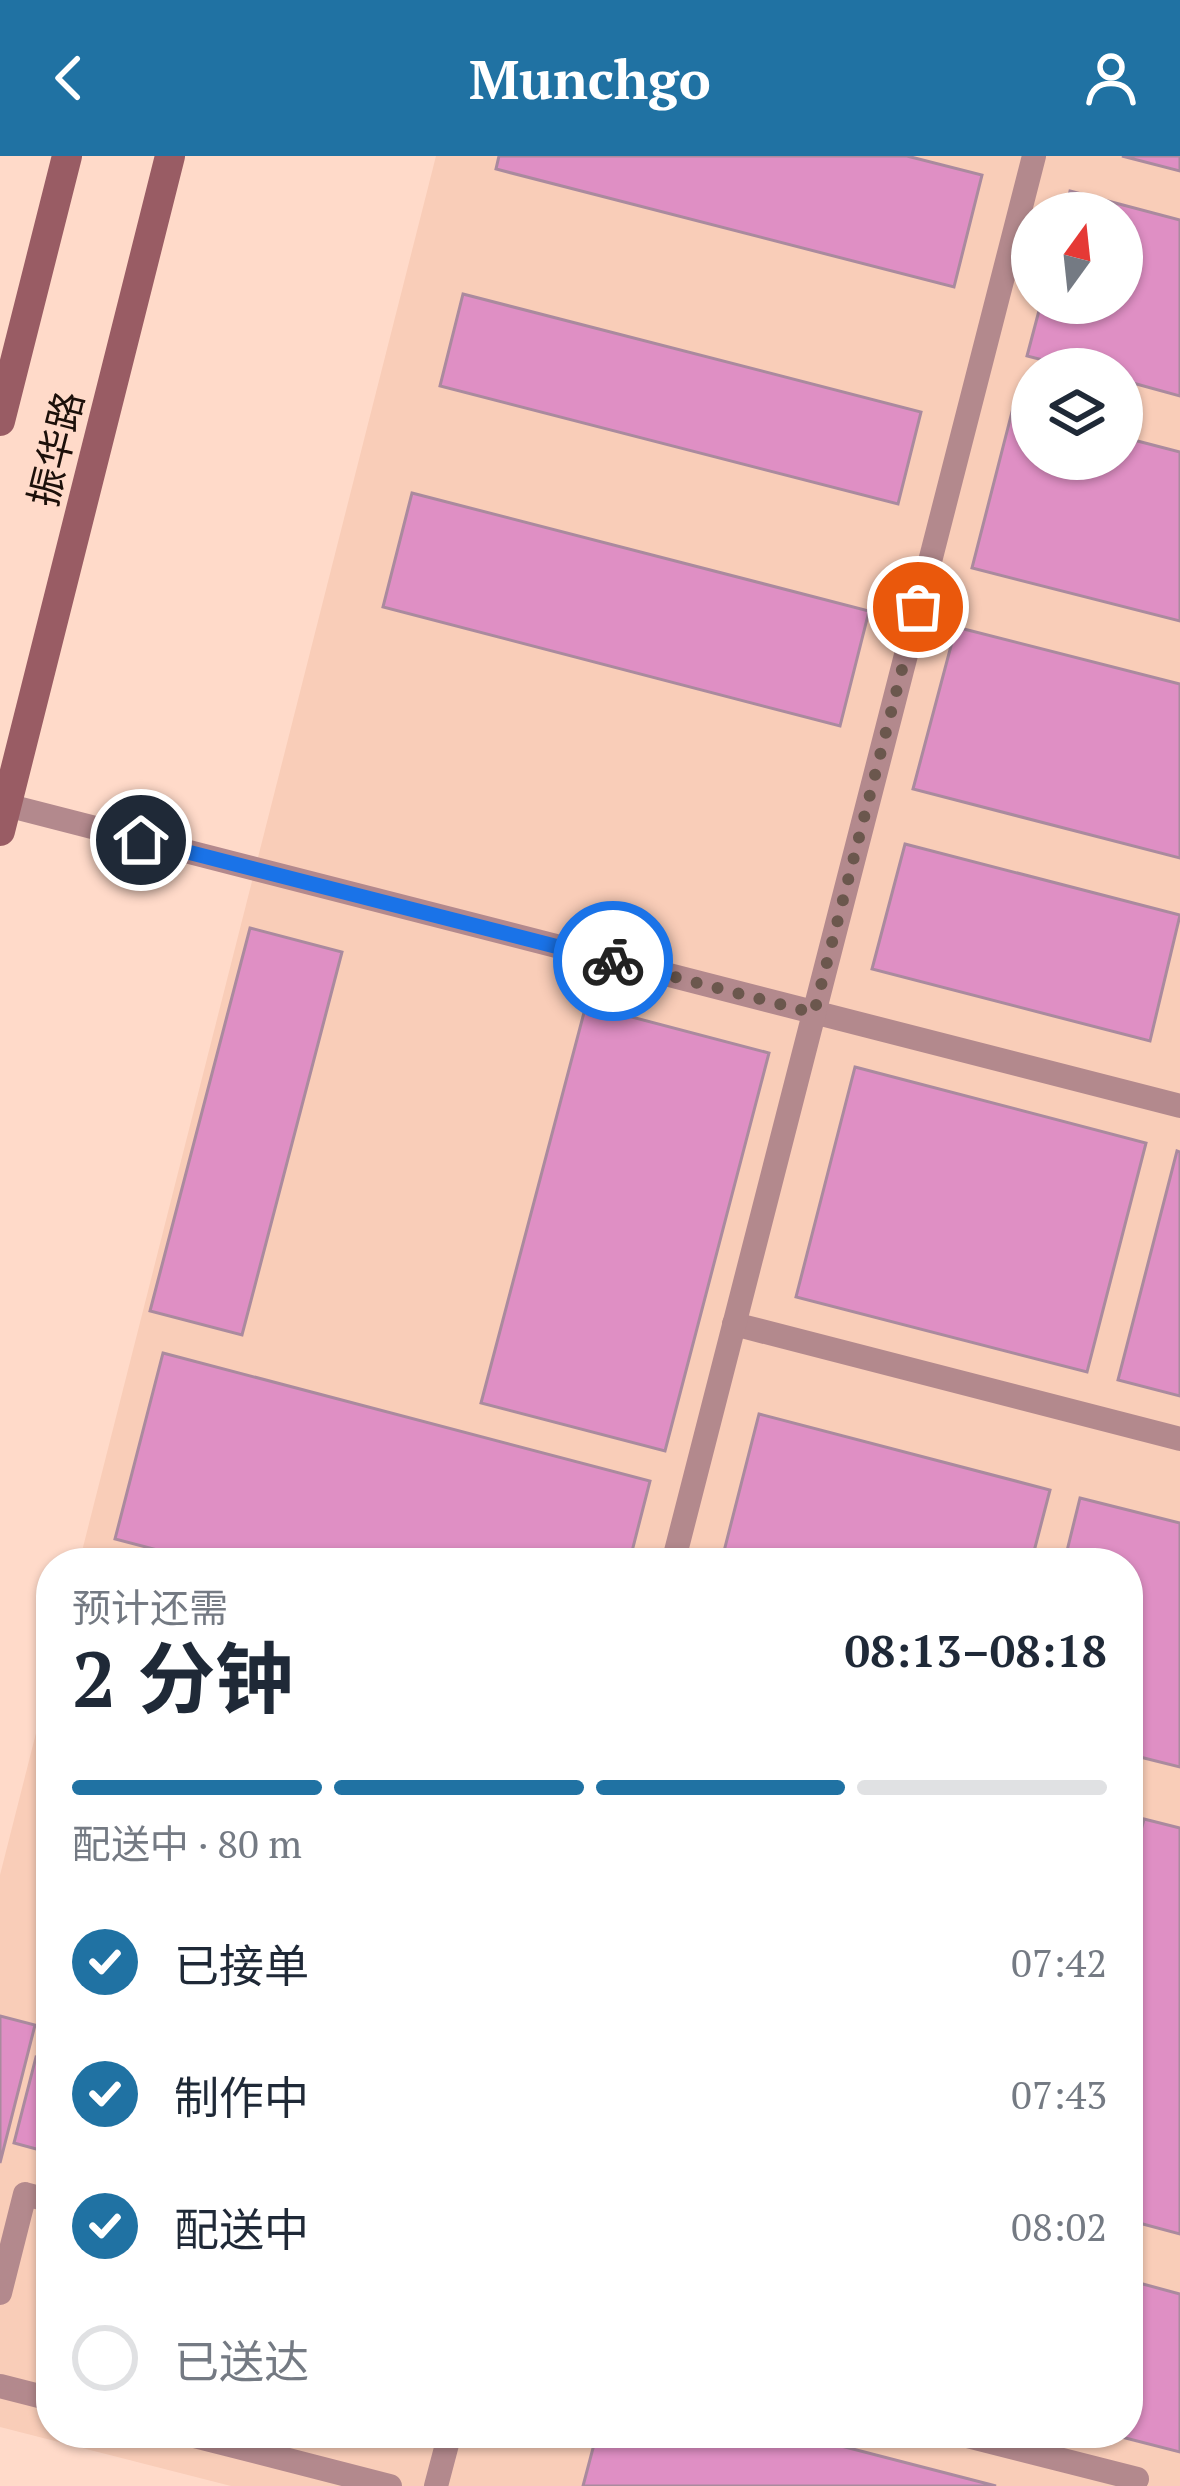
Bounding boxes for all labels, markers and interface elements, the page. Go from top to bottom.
text: Munchgo [469,43,711,114]
icon: back [36,45,102,111]
icon: person [1078,45,1144,111]
north arrow [1011,192,1143,324]
map controls [1011,192,1143,480]
button: layers [1011,348,1143,480]
street label: 振华路 [16,386,94,512]
pin [867,556,969,658]
icon: bag [885,574,951,640]
pin [90,789,192,891]
icon: home [108,807,174,873]
courier [553,901,673,1021]
icon: bike [580,928,646,994]
text: 预计还需 [72,1581,228,1633]
text: 08:13–08:18 [845,1620,1107,1680]
text: 2 分钟 [72,1626,293,1729]
text: 配送中 · 80 m [72,1817,302,1869]
icon: check [72,1929,138,1995]
text: 已接单 [174,1935,309,1995]
text: 07:42 [1011,1936,1107,1988]
icon: check [72,2061,138,2127]
text: 制作中 [174,2067,309,2127]
text: 07:43 [1011,2068,1107,2120]
icon: check [72,2193,138,2259]
text: 配送中 [174,2199,309,2259]
text: 08:02 [1011,2200,1107,2252]
text: 已送达 [174,2331,309,2391]

